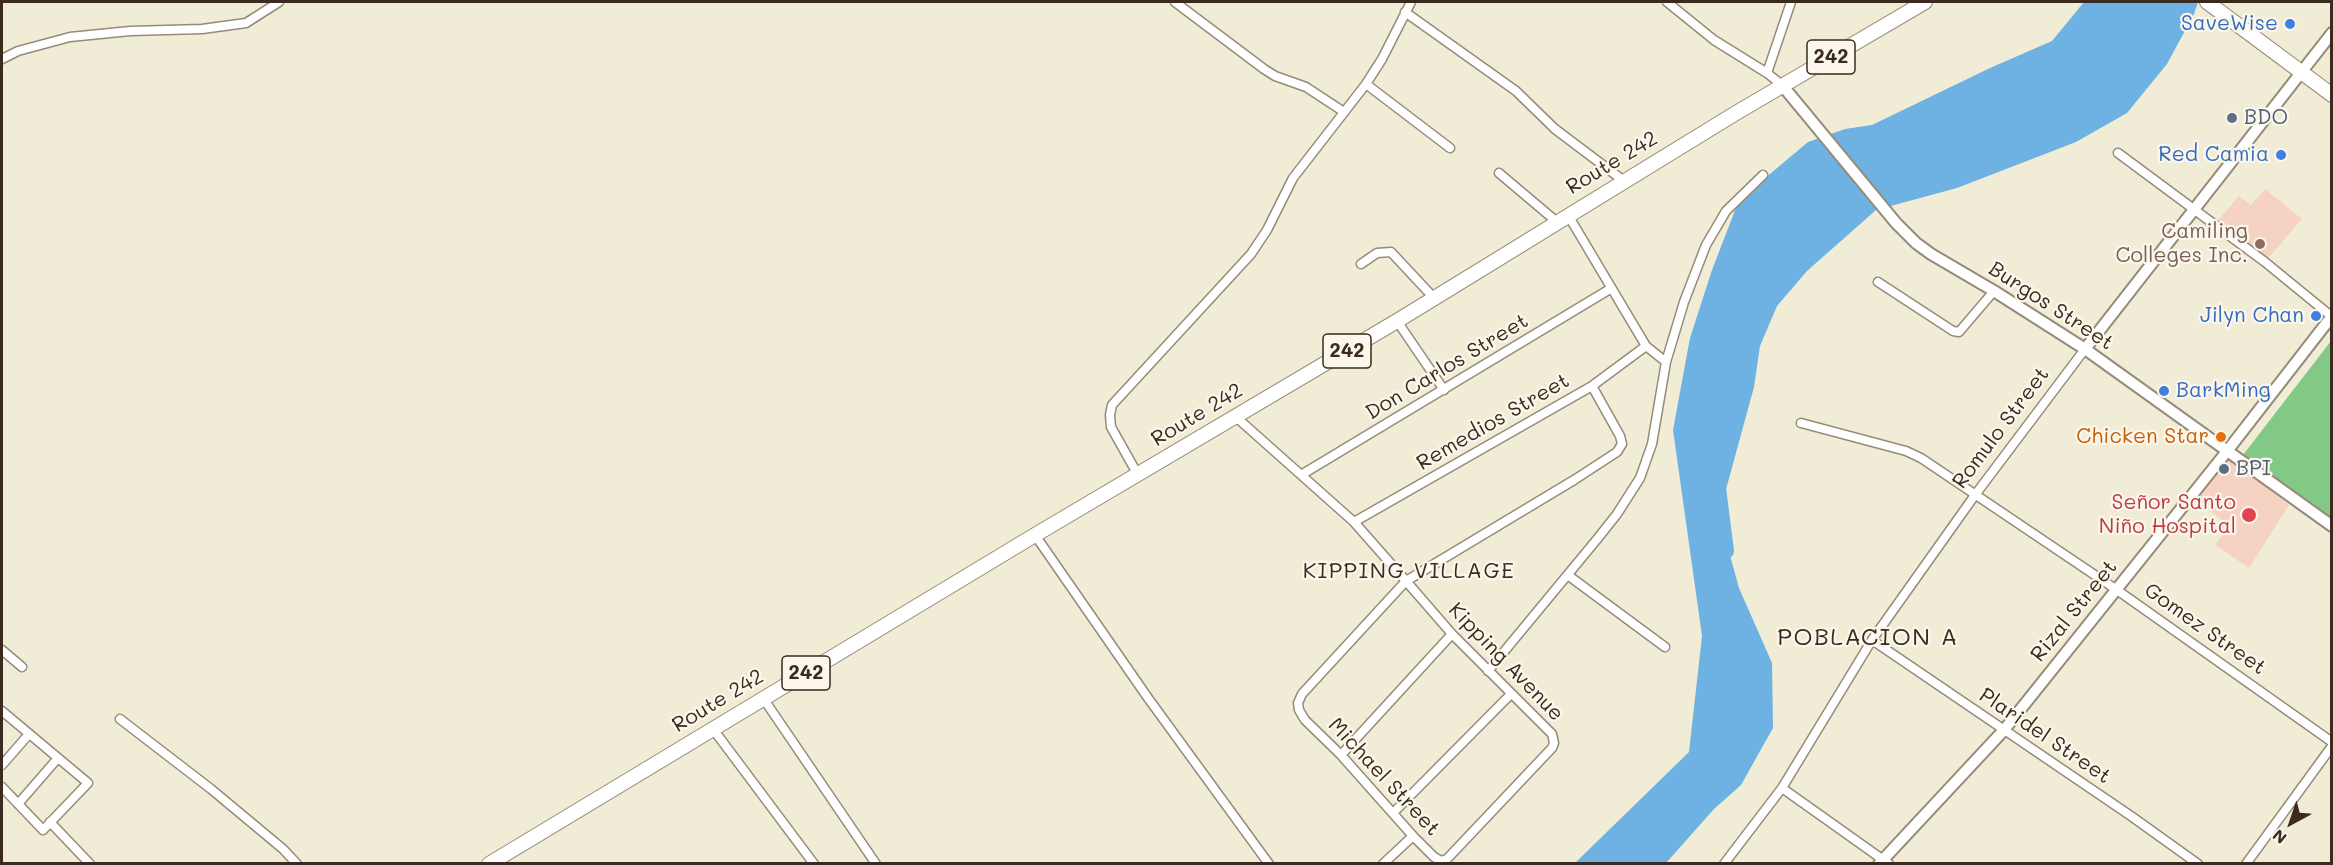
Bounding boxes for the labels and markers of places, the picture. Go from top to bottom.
place label: SaveWise [2181,11,2278,37]
marker: SaveWise [2283,17,2297,31]
place label: BDO [2244,105,2288,131]
marker: BDO [2225,111,2239,125]
place label: Red Camia [2158,142,2269,168]
marker: Red Camia [2274,148,2288,162]
place label: Camiling Colleges Inc. [2116,219,2248,269]
marker: Camiling Colleges Inc. [2253,237,2267,251]
place label: Jilyn Chan [2200,303,2304,329]
marker: Jilyn Chan [2309,309,2323,323]
place label: BarkMing [2176,378,2271,404]
marker: BarkMing [2157,384,2171,398]
place label: Chicken Star [2076,424,2209,450]
marker: Chicken Star [2214,430,2228,444]
place label: BPI [2236,456,2271,482]
marker: BPI [2217,462,2231,476]
place label: Señor Santo Niño Hospital [2099,490,2236,540]
marker: Señor Santo Niño Hospital [2240,506,2258,524]

